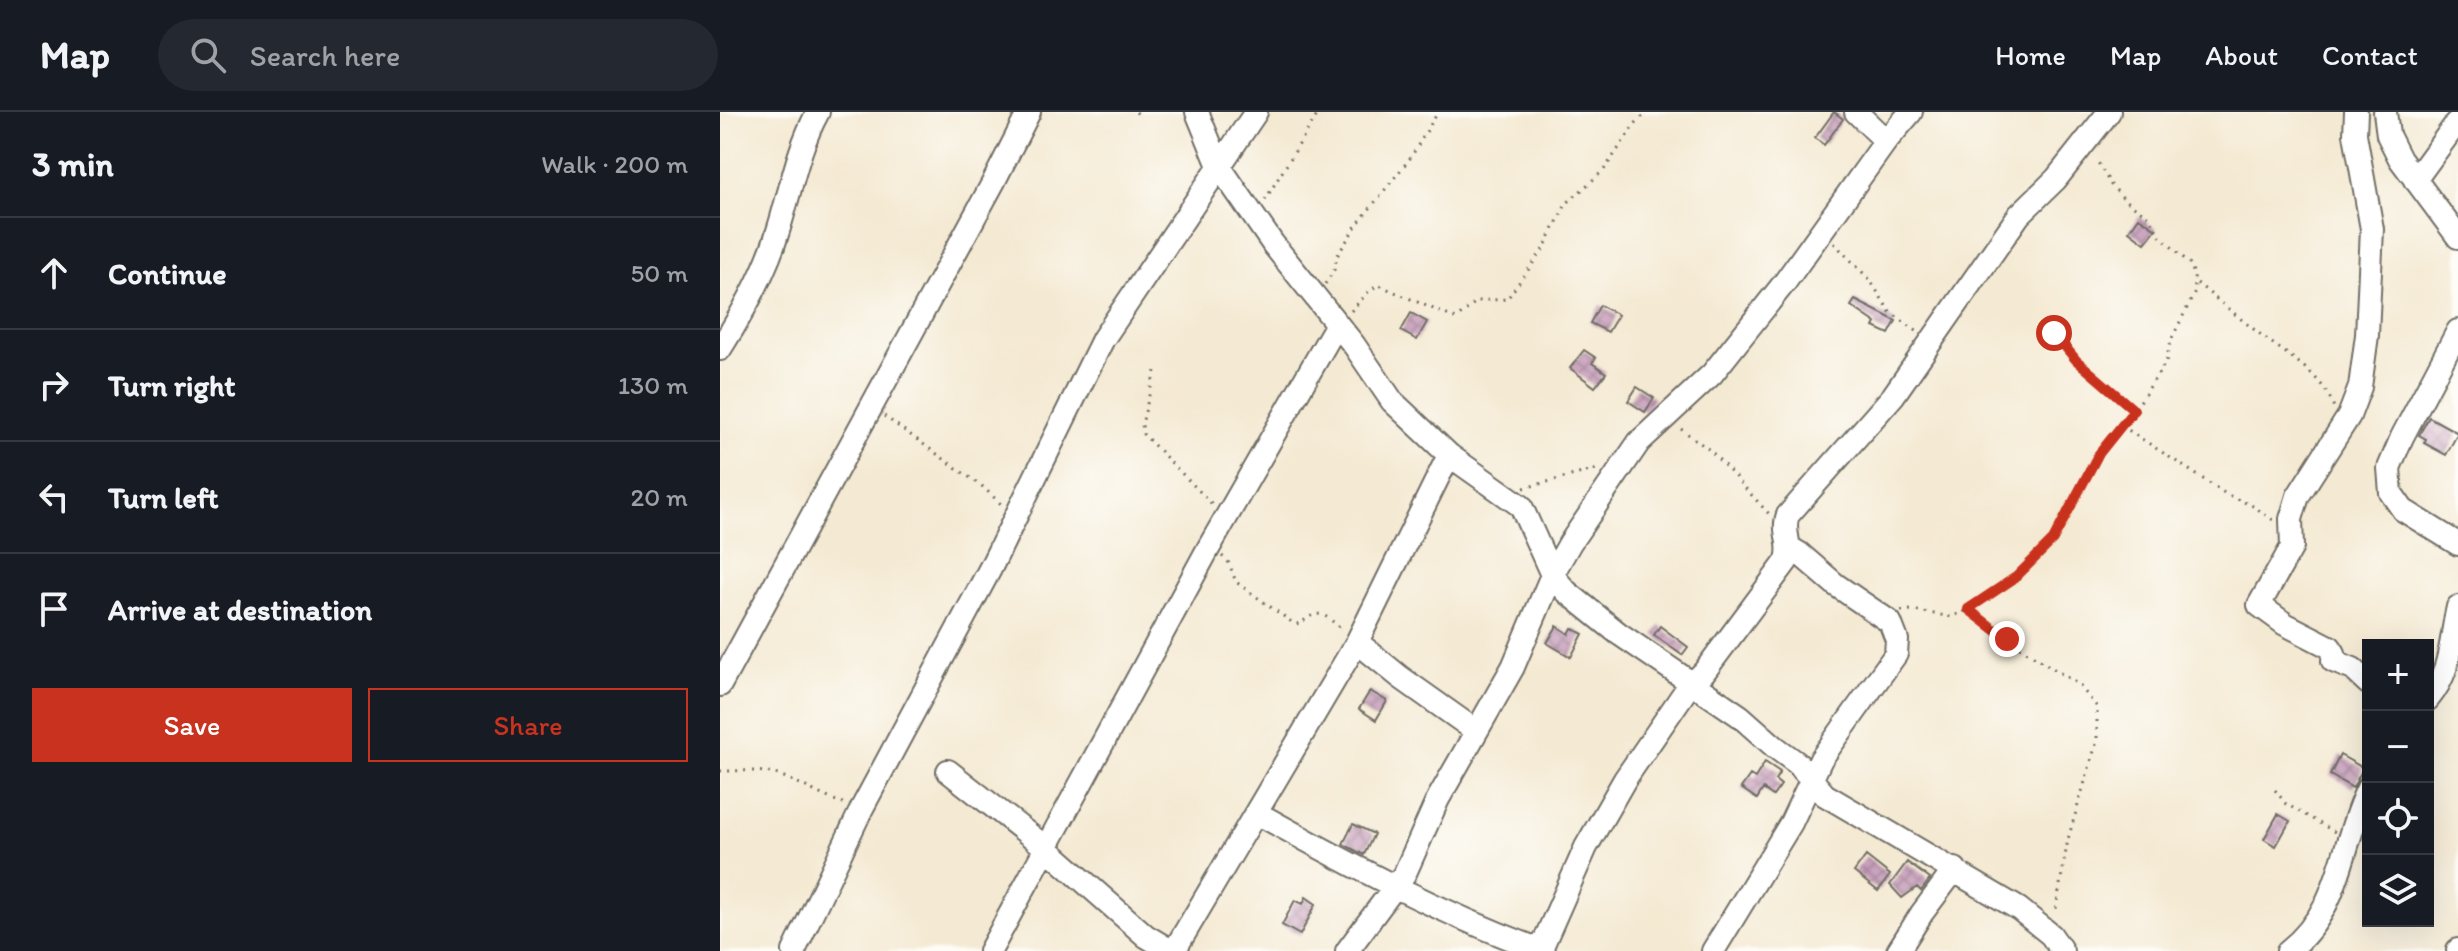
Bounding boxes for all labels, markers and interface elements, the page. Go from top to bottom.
search box [158,19,718,91]
text: Map [40,32,110,78]
icon: search [186,33,230,77]
text: Search here [250,37,400,74]
text: Home [1995,38,2066,72]
text: Map [2110,38,2161,72]
text: About [2205,38,2278,72]
text: Contact [2322,38,2418,72]
text: 3 min [32,144,114,185]
text: Walk · 200 m [541,148,688,180]
icon: ahead [32,251,76,295]
text: Continue [108,255,227,292]
text: 50 m [631,257,688,289]
route start [2036,315,2072,351]
icon: right [32,363,76,407]
text: Turn right [108,367,236,404]
text: 130 m [618,369,688,401]
icon: left [32,475,76,519]
text: Turn left [108,479,219,516]
text: 20 m [631,481,688,513]
icon: arrive [32,587,76,631]
text: Arrive at destination [108,591,372,628]
route end [1989,621,2025,657]
map controls [2362,639,2434,927]
button: + [2362,639,2434,711]
button: Save [32,688,352,762]
button: Share [368,688,688,762]
button: − [2362,711,2434,783]
button: locate [2362,783,2434,855]
button: layers [2362,855,2434,927]

